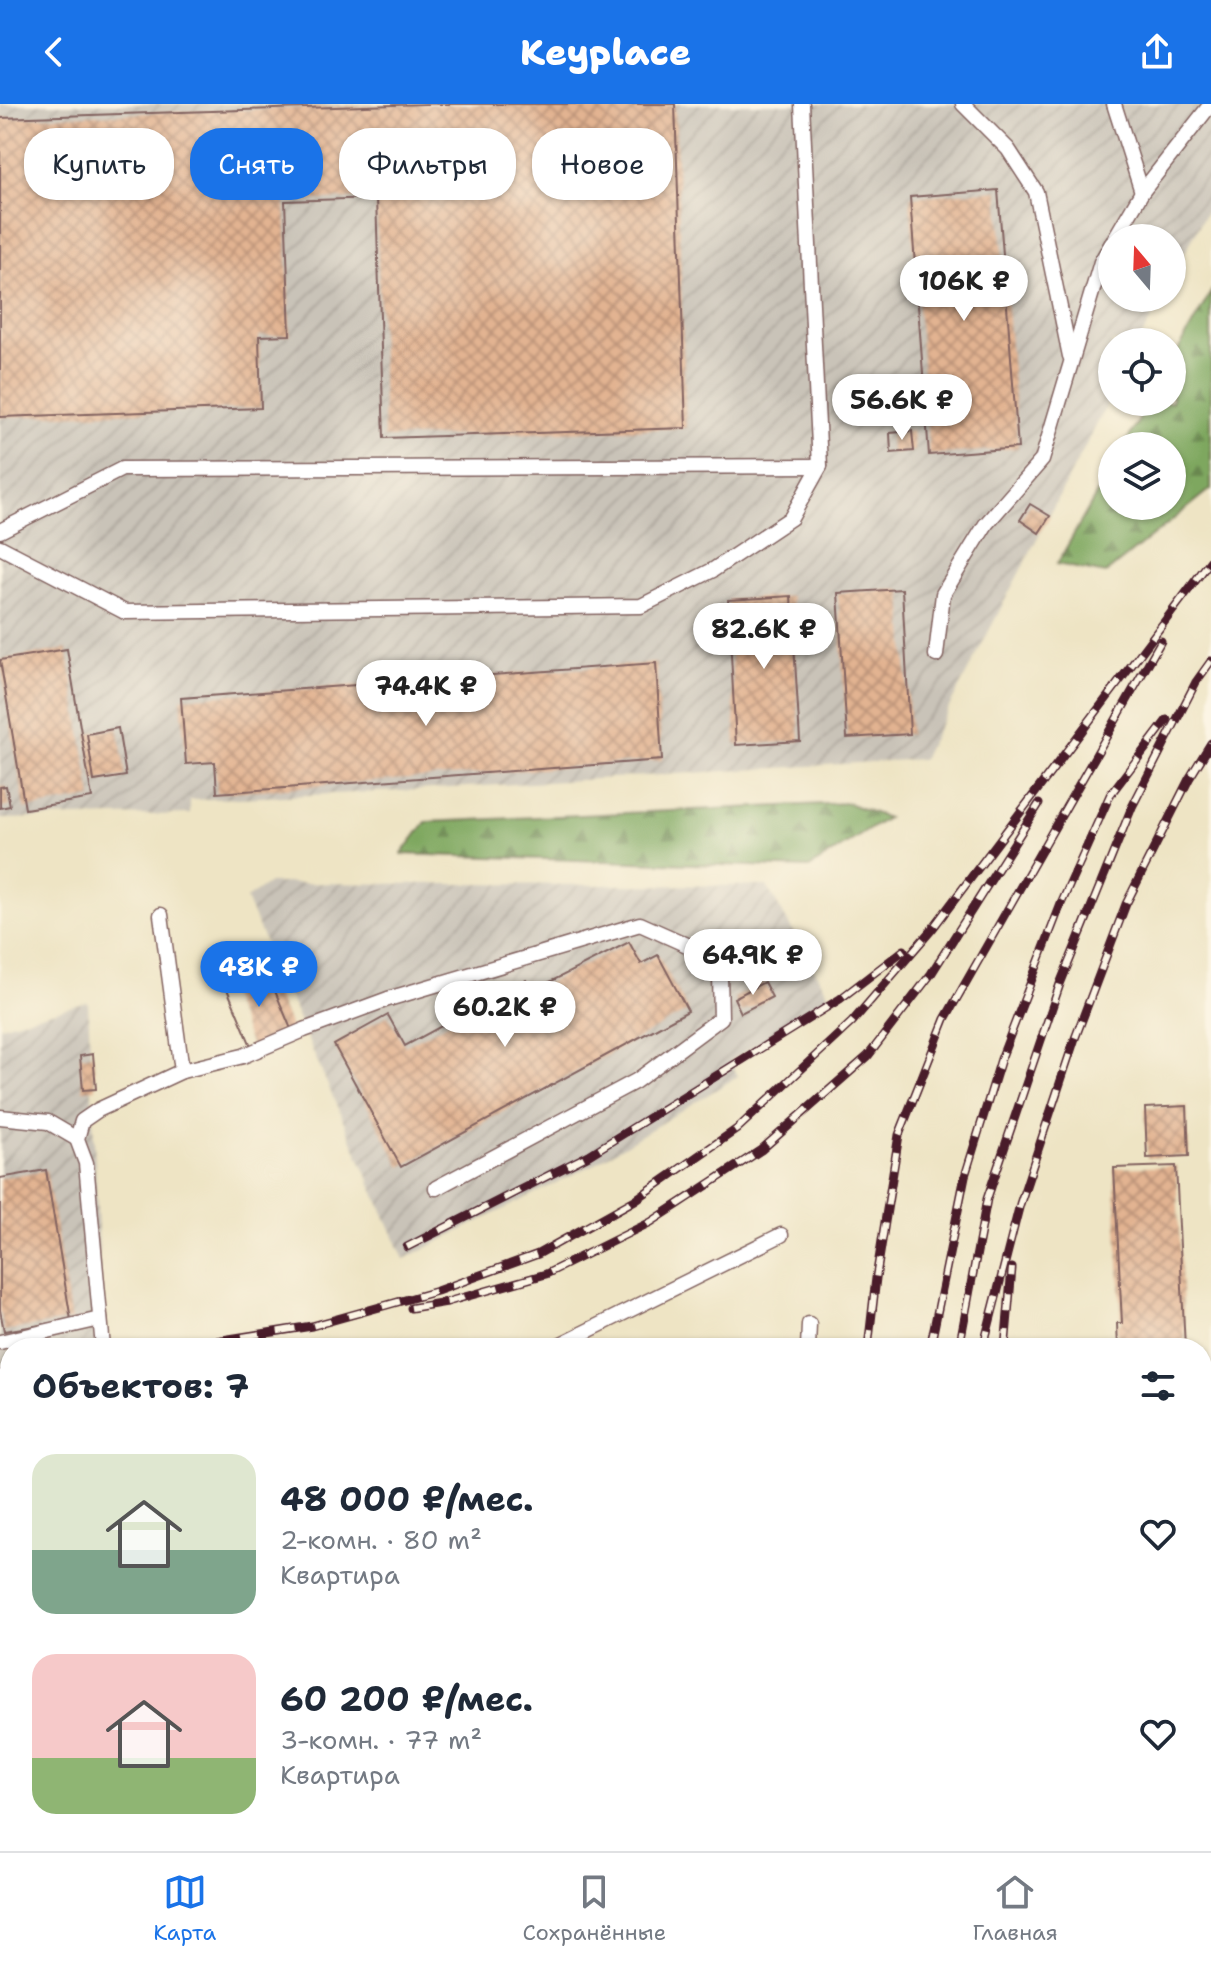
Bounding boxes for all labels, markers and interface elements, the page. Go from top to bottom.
text: Keyplace [520,28,691,77]
icon: back [32,30,76,74]
icon: share [1135,30,1179,74]
chip: Купить [24,128,174,200]
chip: Снять [190,128,323,200]
chip: Фильтры [339,128,516,200]
chip: Новое [532,128,673,200]
north arrow [1098,224,1186,312]
map controls [1098,224,1186,520]
pin: 106K ₽ [899,255,1029,323]
text: 106K ₽ [918,263,1010,298]
button: locate [1098,328,1186,416]
pin: 56.6K ₽ [828,374,976,442]
text: 56.6K ₽ [850,382,954,417]
button: layers [1098,432,1186,520]
pin: 82.6K ₽ [690,603,838,671]
text: 82.6K ₽ [711,611,817,646]
pin: 74.4K ₽ [352,660,500,728]
text: 74.4K ₽ [374,668,478,703]
pin: 64.9K ₽ [679,929,827,997]
text: 64.9K ₽ [702,937,804,972]
pin: 48K ₽ [203,941,315,1009]
text: 48K ₽ [218,949,300,984]
pin: 60.2K ₽ [431,981,579,1049]
text: 60.2K ₽ [453,989,557,1024]
text: Объектов: 7 [32,1363,249,1409]
icon: filters [1136,1364,1180,1408]
text: 48 000 ₽/мес. [280,1476,534,1522]
icon: home [96,1486,192,1582]
icon: heart [1136,1512,1180,1556]
text: 2-комн. · 80 m² [280,1522,482,1557]
text: Квартира [280,1557,400,1592]
text: 60 200 ₽/мес. [280,1676,533,1722]
icon: home [96,1686,192,1782]
icon: heart [1136,1712,1180,1756]
text: 3-комн. · 77 m² [280,1722,482,1757]
text: Квартира [280,1757,400,1792]
tab: Карта [153,1870,216,1947]
tab: Сохранённые [522,1870,666,1947]
tab: Главная [973,1870,1058,1947]

